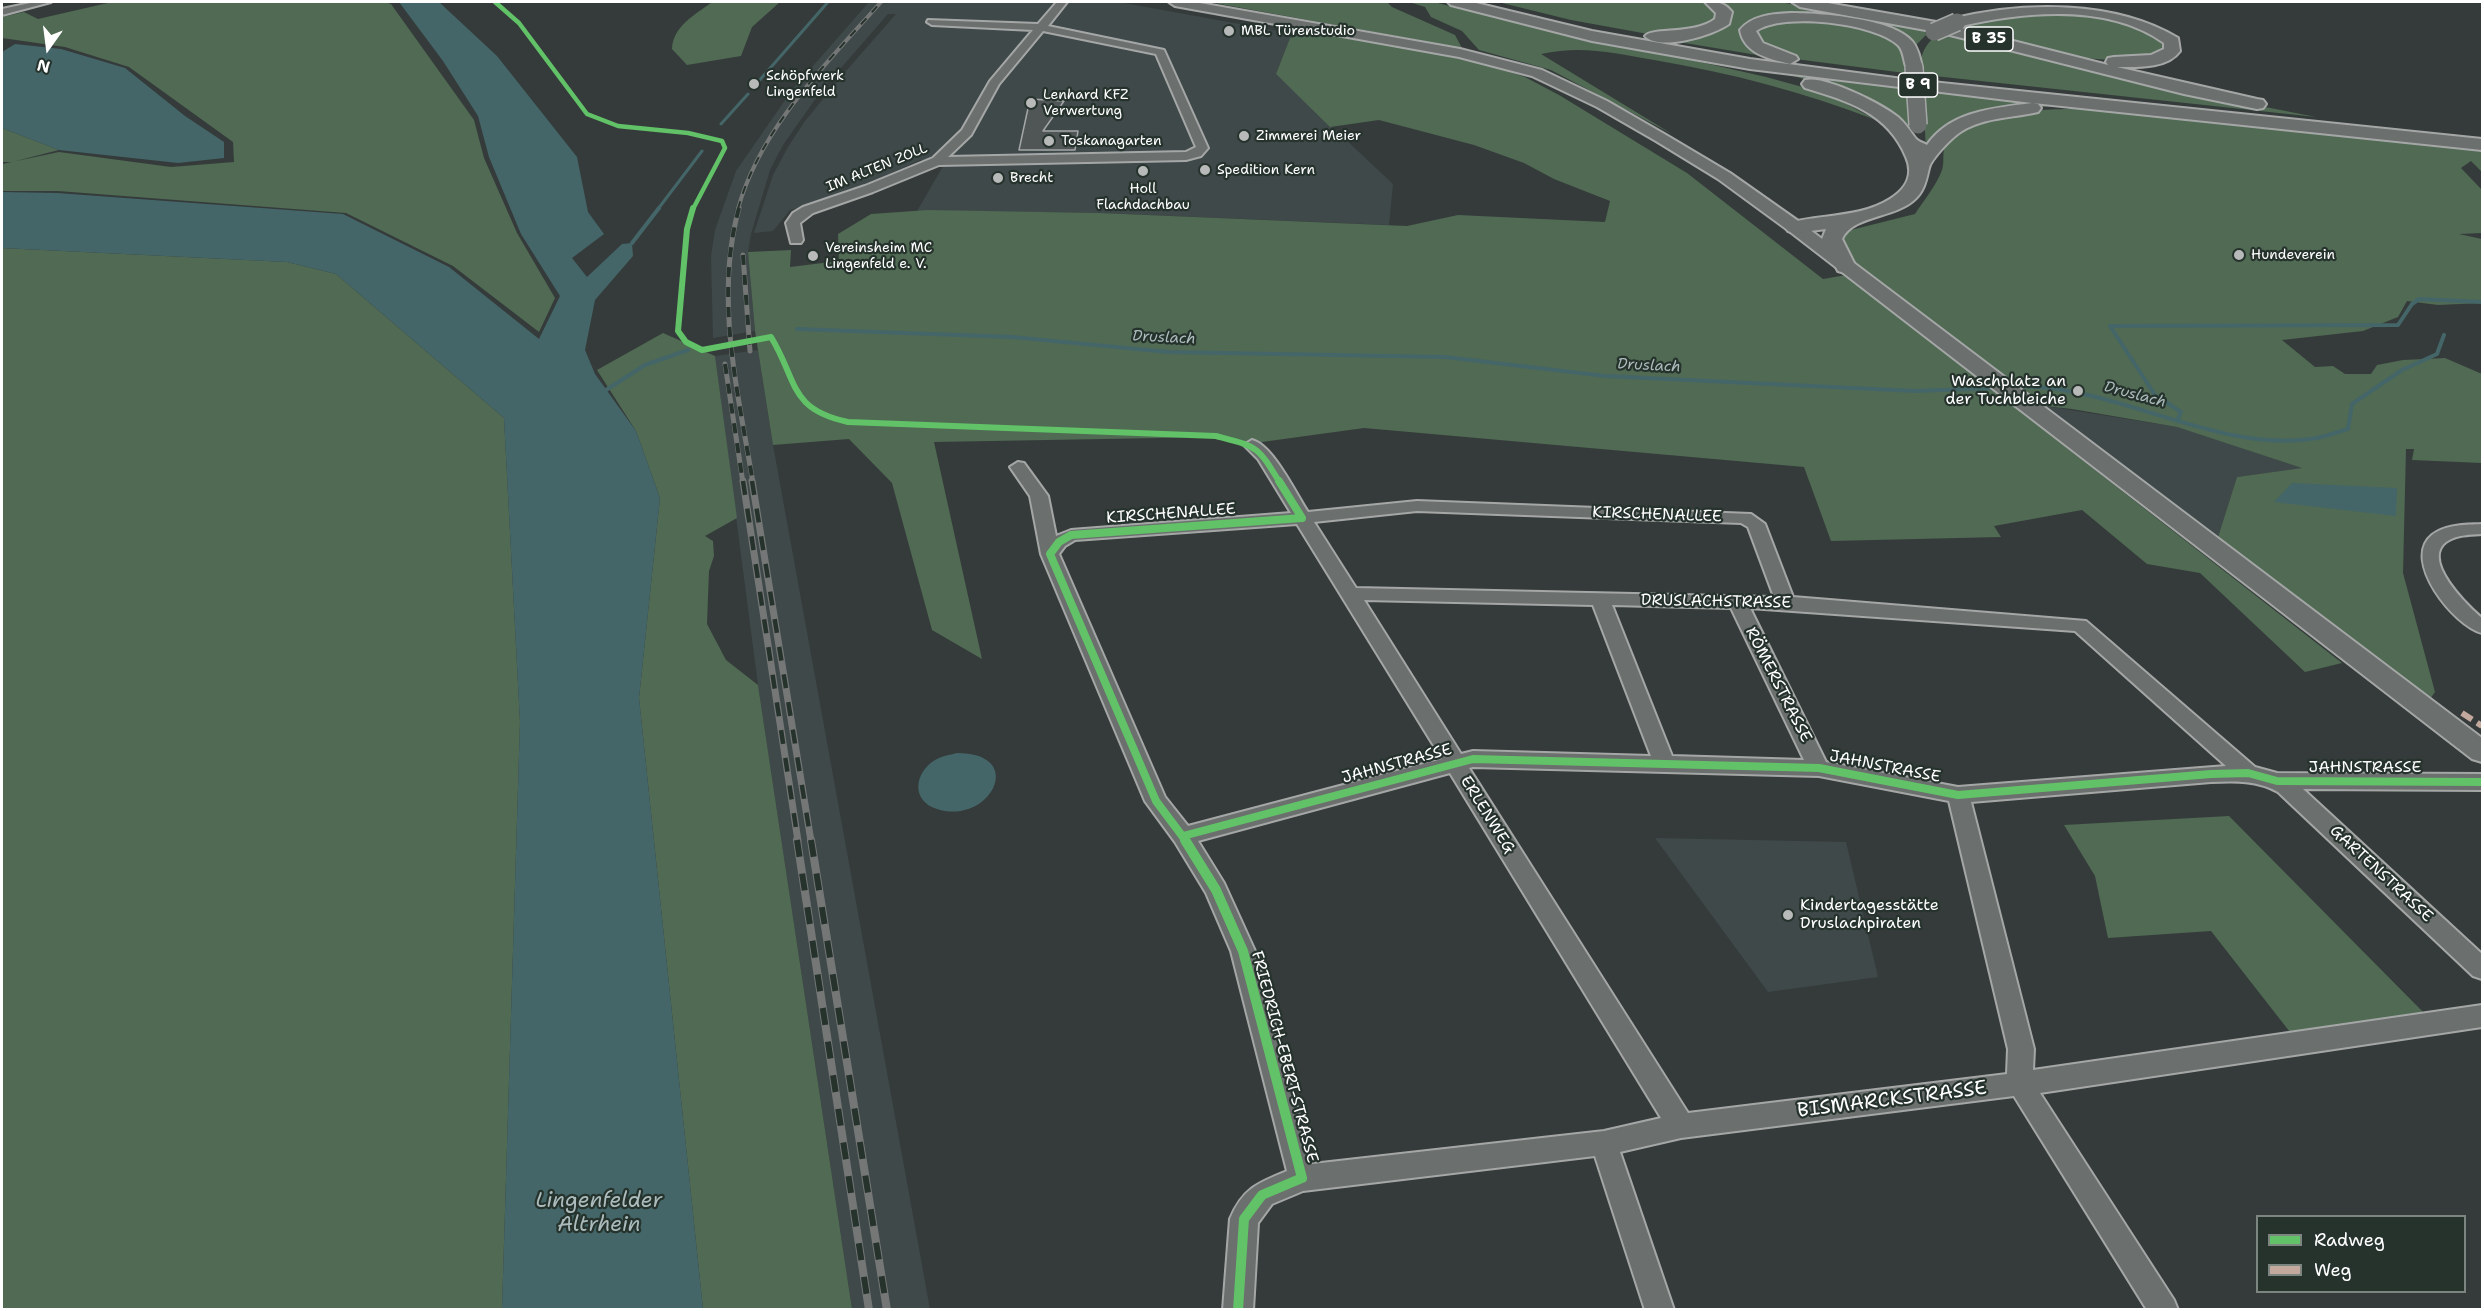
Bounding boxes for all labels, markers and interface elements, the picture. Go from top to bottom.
north arrow [18,18,78,78]
place label: MBL Türenstudio [1241,23,1355,39]
marker: MBL Türenstudio [1222,24,1236,38]
road number: B 35 [1965,27,2013,51]
text: N [35,54,52,78]
place label: Schöpfwerk Lingenfeld [766,68,844,100]
road number: B 9 [1898,73,1938,97]
marker: Schöpfwerk Lingenfeld [747,77,761,91]
place label: Lenhard KFZ Verwertung [1043,87,1128,120]
marker: Lenhard KFZ Verwertung [1024,96,1038,110]
place label: Zimmerei Meier [1256,128,1361,144]
marker: Zimmerei Meier [1237,129,1251,143]
place label: Toskanagarten [1061,133,1162,149]
marker: Toskanagarten [1042,134,1056,148]
street label: IM ALTEN ZOLL [824,140,930,196]
place label: Spedition Kern [1217,162,1315,178]
marker: Spedition Kern [1198,163,1212,177]
marker: Holl Flachdachbau [1136,164,1150,178]
place label: Brecht [1010,170,1053,186]
marker: Brecht [991,171,1005,185]
place label: Holl Flachdachbau [1096,181,1190,214]
place label: Vereinsheim MC Lingenfeld e. V. [825,240,932,272]
place label: Hundeverein [2251,247,2335,263]
marker: Hundeverein [2232,248,2246,262]
marker: Vereinsheim MC Lingenfeld e. V. [806,249,820,263]
water label: Druslach [1132,327,1196,349]
water label: Druslach [1617,355,1681,377]
place label: Waschplatz an der Tuchbleiche [1946,372,2066,410]
water label: Druslach [2102,378,2168,412]
marker: Waschplatz an der Tuchbleiche [2071,384,2085,398]
street label: KIRSCHENALLEE [1106,500,1236,528]
street label: KIRSCHENALLEE [1592,503,1722,527]
street label: DRUSLACHSTRASSE [1641,591,1791,613]
street label: RÖMERSTRASSE [1741,624,1815,746]
street label: JAHNSTRASSE [1340,740,1454,788]
street label: JAHNSTRASSE [1828,747,1942,787]
street label: JAHNSTRASSE [2309,758,2421,778]
street label: ERLENWEG [1456,773,1518,857]
street label: GARTENSTRASSE [2326,821,2436,927]
place label: Kindertagesstätte Druslachpiraten [1800,896,1939,934]
marker: Kindertagesstätte Druslachpiraten [1781,908,1795,922]
street label: FRIEDRICH-EBERT-STRASSE [1246,949,1322,1165]
street label: BISMARCKSTRASSE [1796,1076,1988,1124]
water label: Lingenfelder Altrhein [535,1189,663,1239]
legend [2256,1215,2466,1293]
text: Radweg [2314,1228,2385,1252]
text: Weg [2314,1258,2352,1282]

